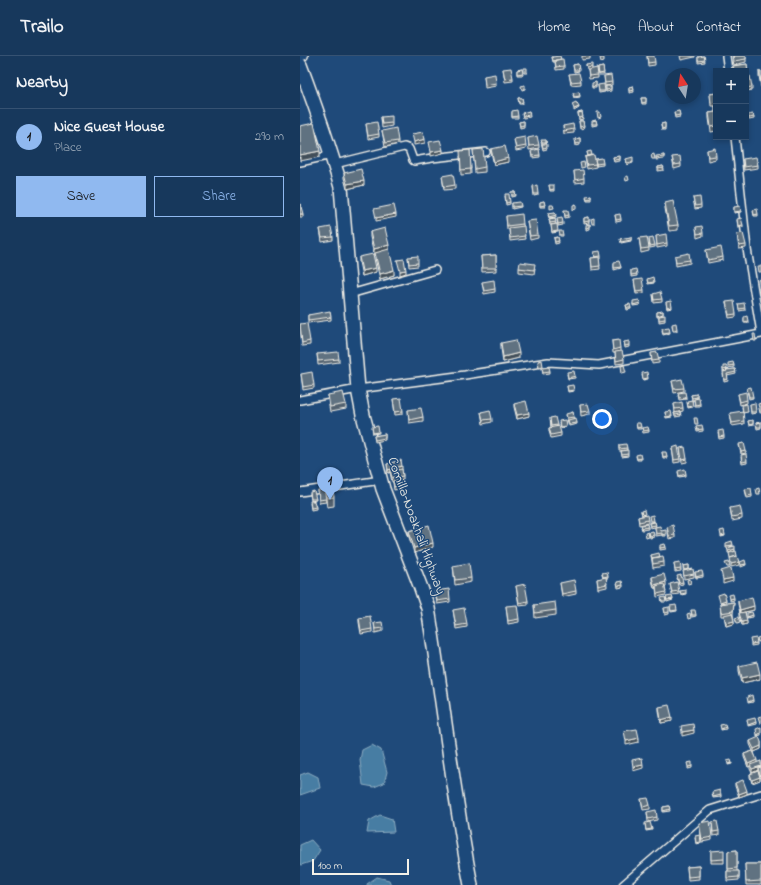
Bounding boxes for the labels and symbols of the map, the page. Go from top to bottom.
north arrow [665,68,701,104]
your location [592,409,612,429]
street label: Comilla–Noakhali Highway [380,454,451,598]
pin: 1 [317,467,343,500]
scale bar [312,857,409,876]

